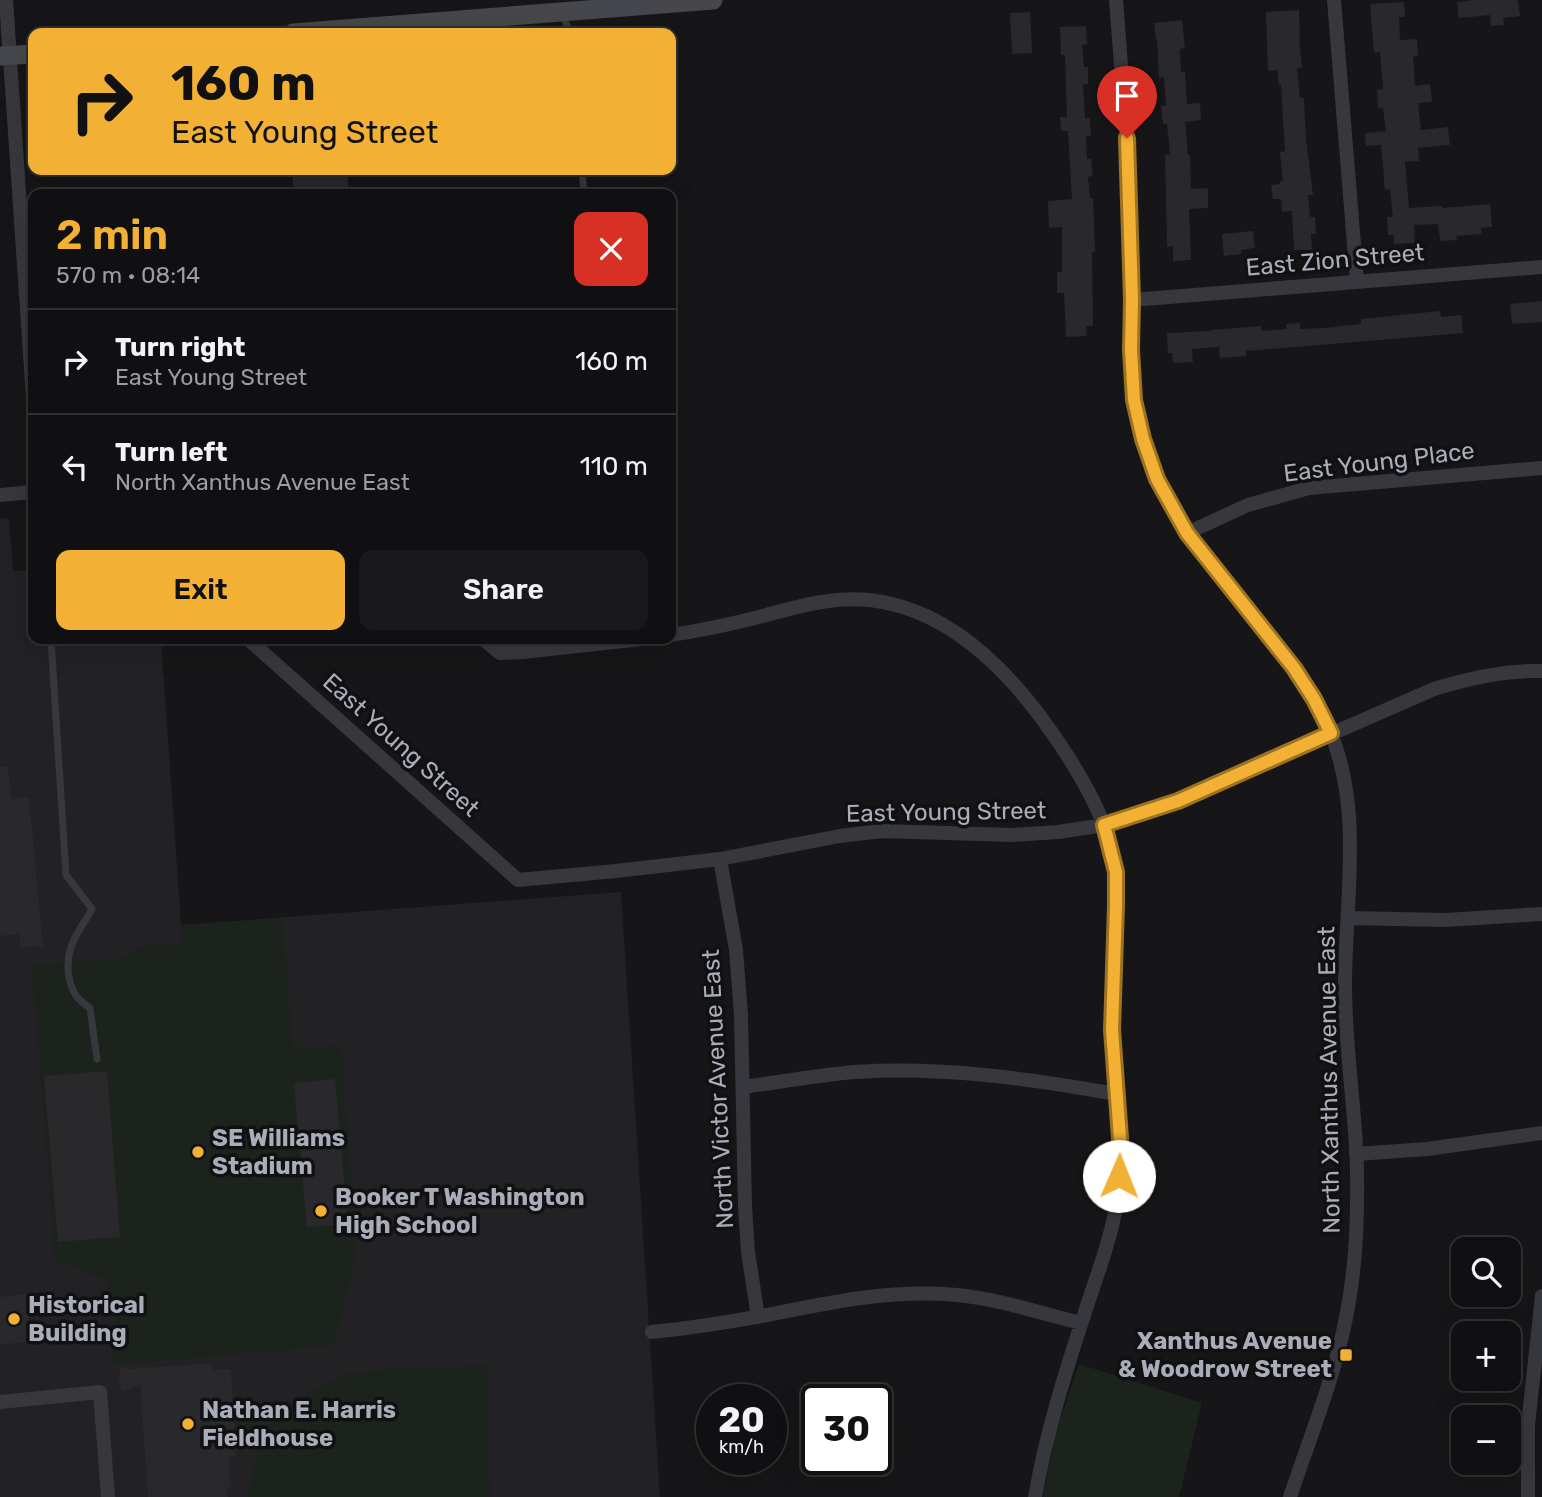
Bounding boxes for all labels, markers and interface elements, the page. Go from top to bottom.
text: 160 m [171,54,316,112]
icon: right [56,56,147,147]
pin [1097,66,1157,138]
icon: arrive [1108,77,1146,115]
text: East Young Street [171,113,438,151]
text: 2 min [56,210,168,260]
button: close [574,212,648,286]
street label: East Zion Street [1245,238,1425,282]
text: 570 m · 08:14 [56,261,200,289]
text: Turn right [115,332,245,363]
icon: right [56,343,94,381]
text: 160 m [575,346,648,377]
text: East Young Street [115,363,307,391]
street label: East Young Place [1282,436,1476,488]
text: Turn left [115,437,227,468]
icon: left [56,448,94,486]
text: 110 m [580,451,648,482]
text: North Xanthus Avenue East [115,468,410,496]
button: Exit [56,550,345,630]
button: Share [359,550,648,630]
street label: East Young Street [317,668,485,822]
street label: East Young Street [846,796,1046,828]
street label: North Xanthus Avenue East [1312,926,1346,1234]
street label: North Victor Avenue East [697,949,739,1229]
place label: SE Williams Stadium [212,1124,345,1180]
position arrow [1082,1139,1156,1213]
marker: SE Williams Stadium [190,1144,206,1160]
place label: Booker T Washington High School [335,1183,585,1239]
marker: Booker T Washington High School [313,1203,329,1219]
map controls [1451,1237,1521,1475]
button: search [1451,1237,1521,1307]
place label: Historical Building [28,1291,145,1347]
marker: Historical Building [6,1311,22,1327]
button: + [1451,1321,1521,1391]
place label: Xanthus Avenue & Woodrow Street [1118,1327,1332,1383]
marker: Xanthus Avenue & Woodrow Street [1338,1347,1354,1363]
speed limit sign: 30 [801,1384,892,1475]
place label: Nathan E. Harris Fieldhouse [202,1396,396,1452]
text: 20 [718,1399,765,1441]
button: − [1451,1405,1521,1475]
marker: Nathan E. Harris Fieldhouse [180,1416,196,1432]
text: km/h [719,1436,764,1458]

